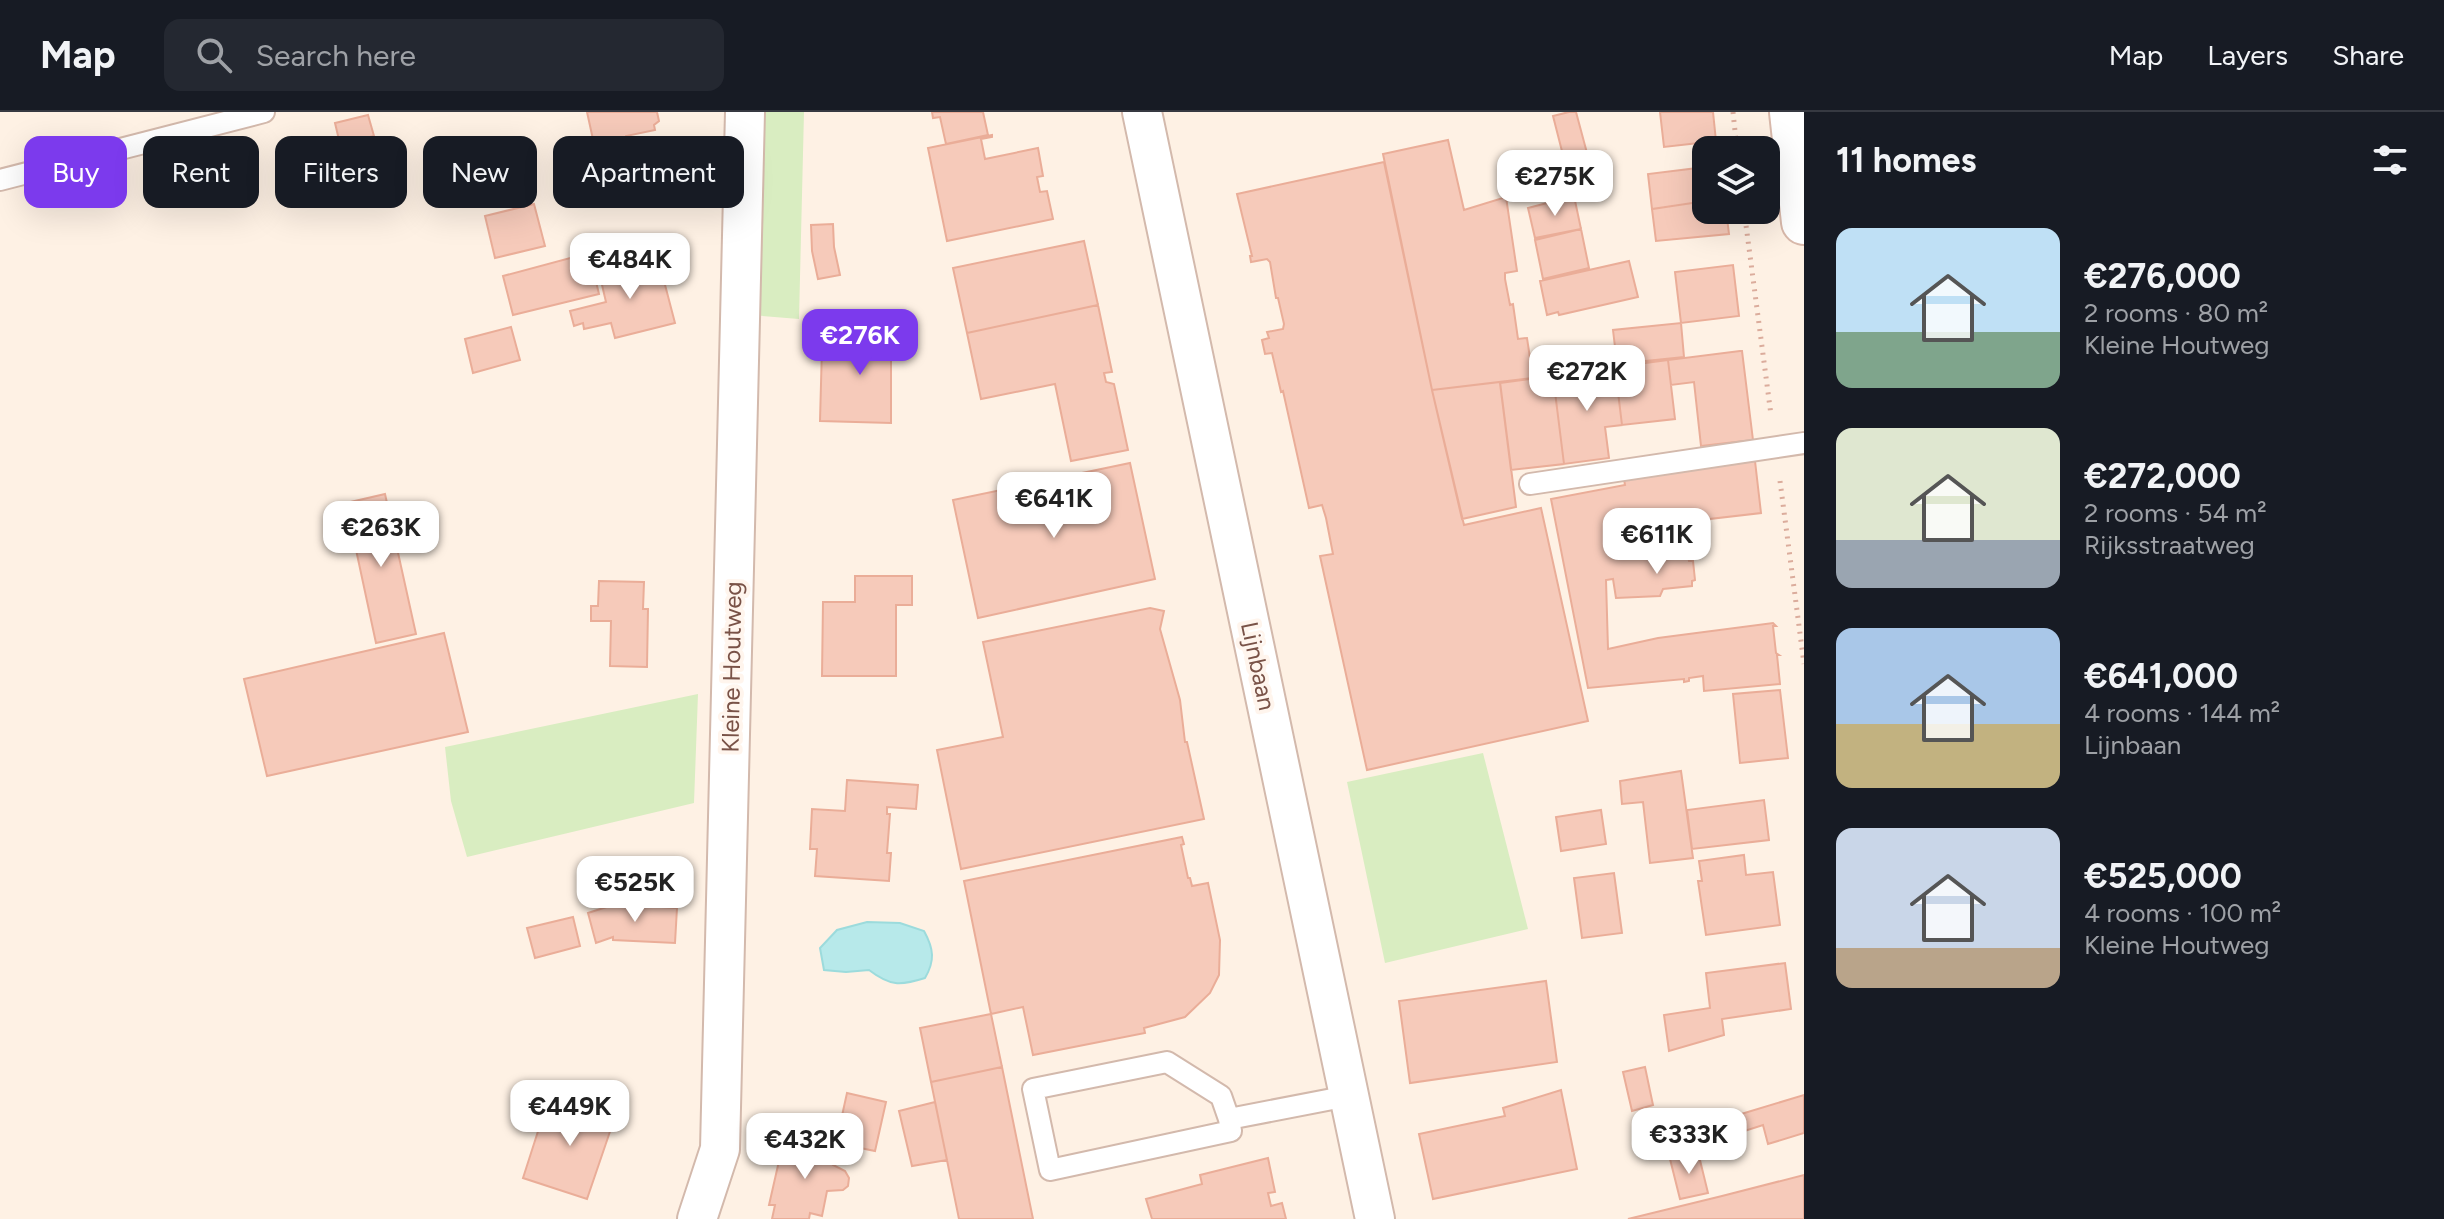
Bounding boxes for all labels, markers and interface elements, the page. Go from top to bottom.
search box [164,19,724,91]
text: Map [40,32,116,78]
icon: search [192,33,236,77]
text: Search here [256,37,416,74]
text: Map [2109,38,2163,72]
text: Layers [2207,38,2288,72]
text: Share [2332,38,2404,72]
chip: Buy [24,136,127,208]
chip: Rent [143,136,259,208]
chip: Filters [275,136,407,208]
chip: New [423,136,537,208]
chip: Apartment [553,136,744,208]
map controls [1692,136,1780,224]
button: layers [1692,136,1780,224]
icon: filters [2368,138,2412,182]
text: 11 homes [1836,140,1976,181]
pin: €275K [1499,150,1611,218]
text: €275K [1515,160,1595,192]
pin: €484K [574,233,686,301]
text: €484K [588,243,672,275]
text: €276,000 [2084,256,2241,297]
icon: home [1900,260,1996,356]
text: 2 rooms · 80 m² [2084,297,2268,329]
pin: €276K [804,309,916,377]
text: €276K [820,319,900,351]
text: Kleine Houtweg [2084,329,2269,361]
pin: €272K [1531,345,1643,413]
text: €272K [1547,355,1627,387]
text: €272,000 [2084,456,2241,497]
icon: home [1900,460,1996,556]
pin: €641K [998,472,1110,540]
text: €641K [1015,482,1093,514]
text: 2 rooms · 54 m² [2084,497,2267,529]
pin: €263K [325,501,437,569]
pin: €611K [1601,508,1713,576]
text: €263K [341,511,421,543]
text: €611K [1621,518,1693,550]
text: Rijksstraatweg [2084,529,2255,561]
street label: Kleine Houtweg [716,581,747,753]
street label: Lijnbaan [1235,619,1282,713]
text: €641,000 [2084,656,2238,697]
icon: home [1900,660,1996,756]
text: 4 rooms · 144 m² [2084,697,2280,729]
text: Lijnbaan [2084,729,2181,761]
pin: €525K [579,856,691,924]
text: €525,000 [2084,856,2242,897]
icon: home [1900,860,1996,956]
text: €525K [595,866,675,898]
text: 4 rooms · 100 m² [2084,897,2281,929]
text: Kleine Houtweg [2084,929,2269,961]
pin: €449K [514,1080,626,1148]
text: €449K [528,1090,612,1122]
pin: €333K [1633,1108,1745,1176]
pin: €432K [749,1113,861,1181]
text: €333K [1650,1118,1728,1150]
text: €432K [764,1123,846,1155]

